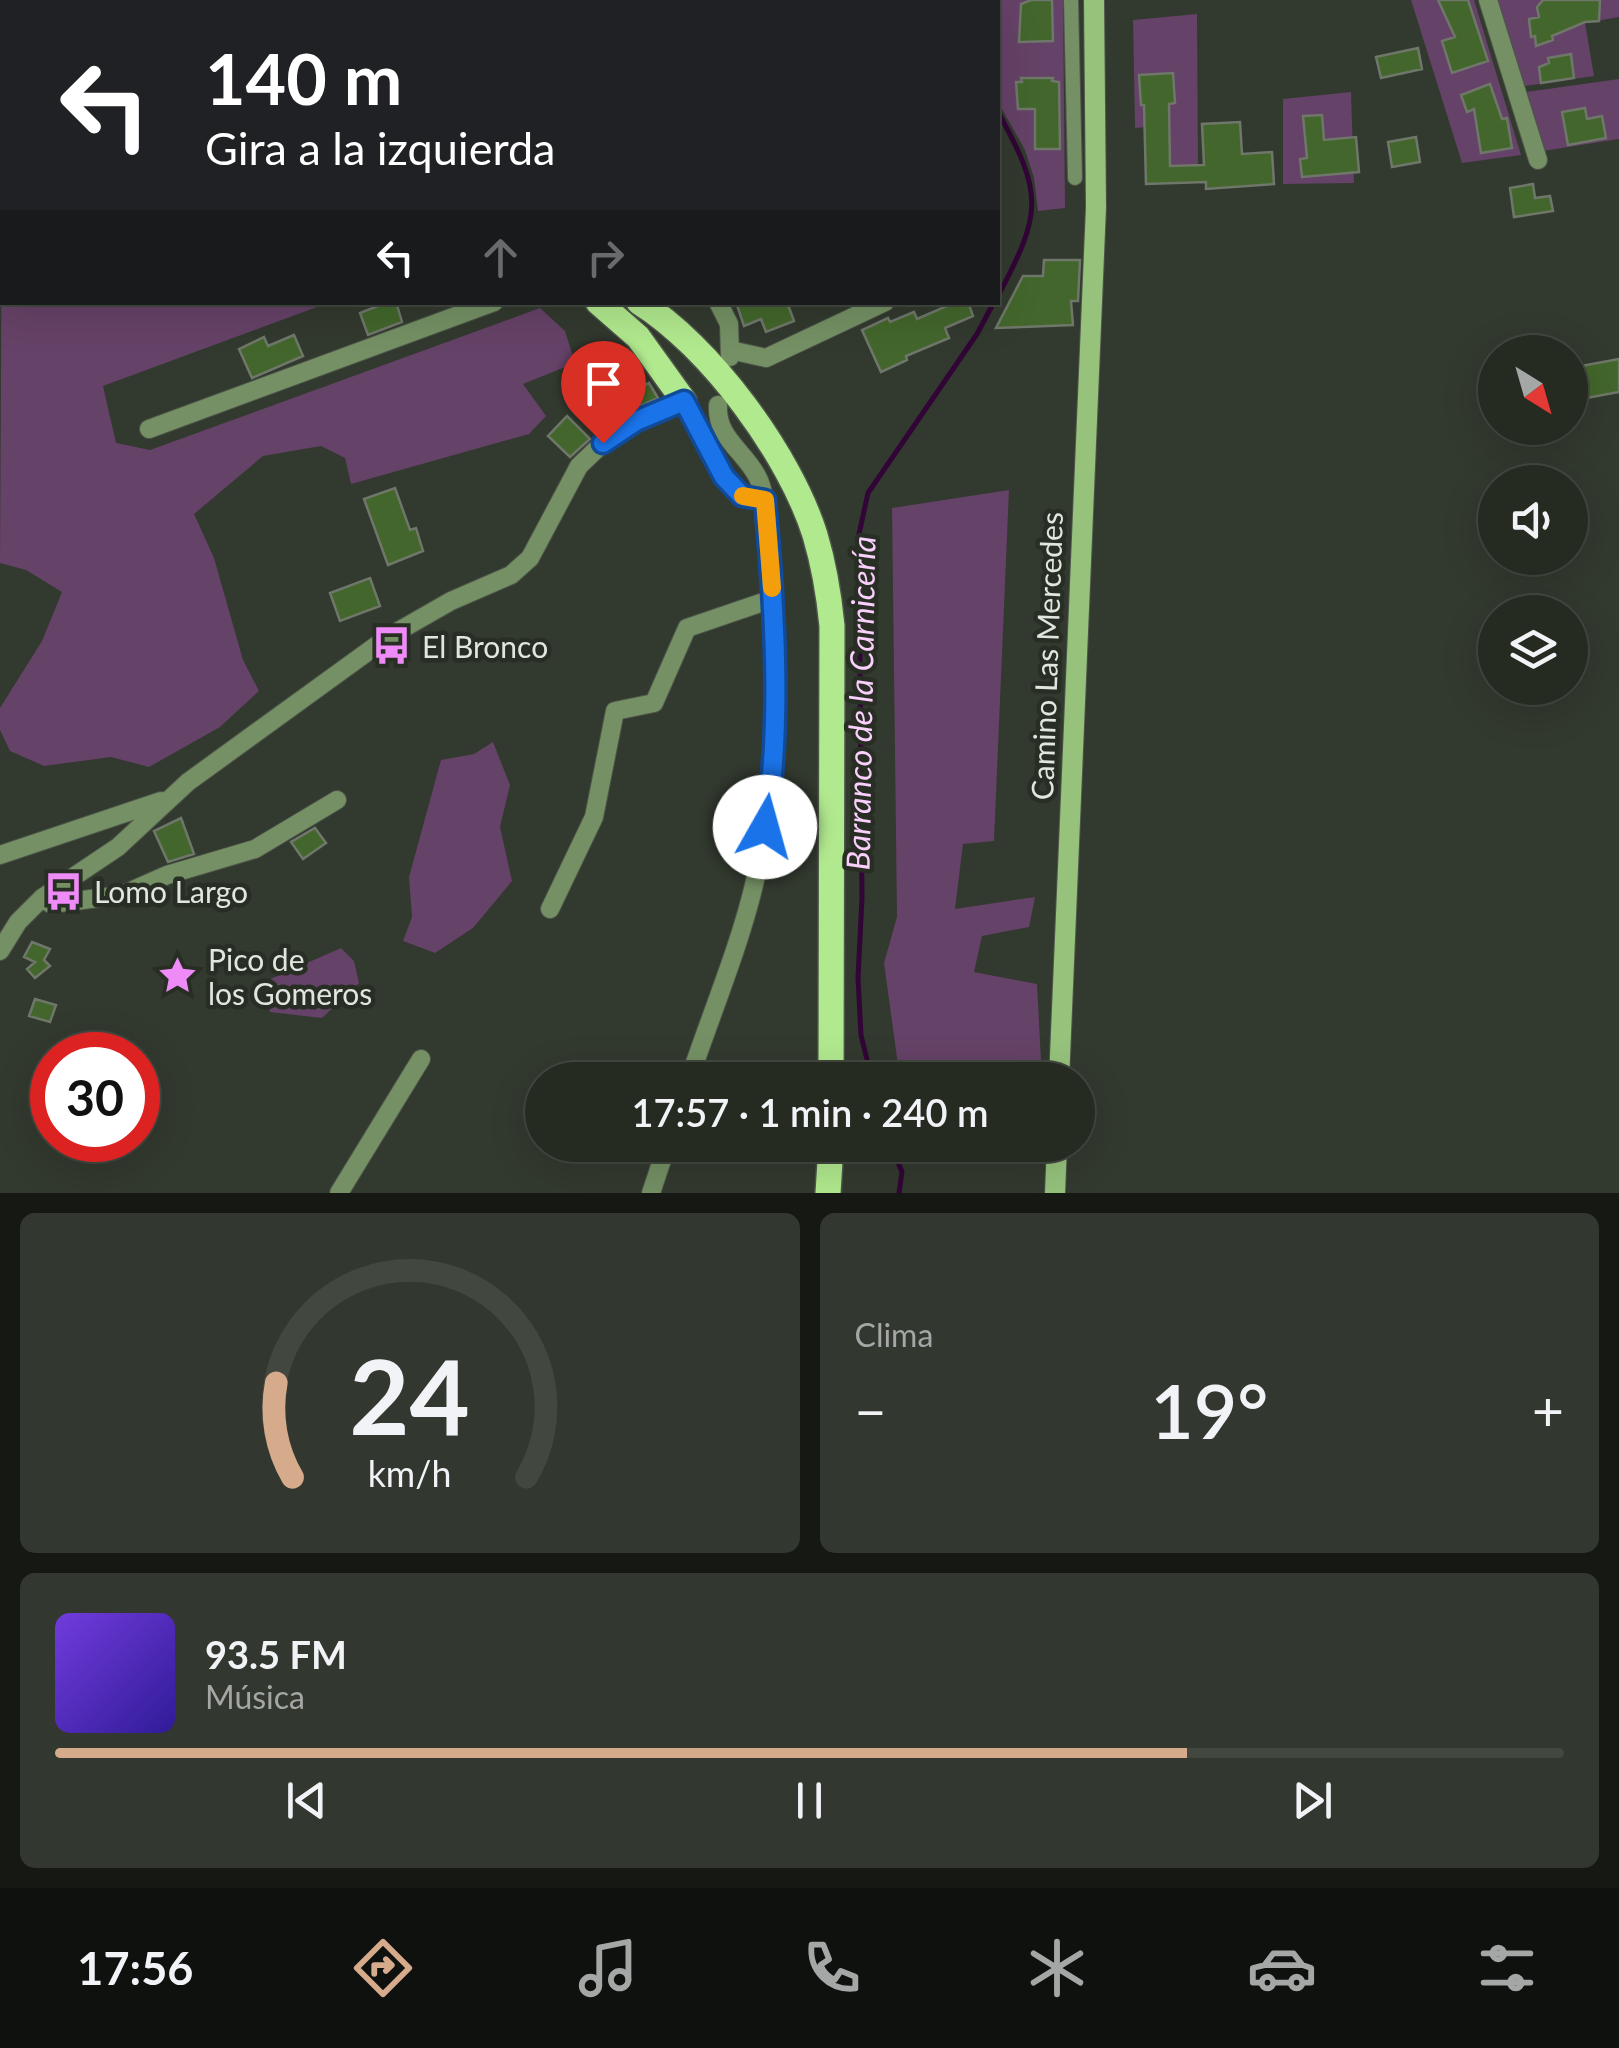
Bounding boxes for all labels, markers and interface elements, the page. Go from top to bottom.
text: 140 m [205,36,402,120]
icon: left [40,40,170,170]
text: Gira a la izquierda [205,121,555,175]
icon: left [368,230,423,285]
icon: ahead [473,230,528,285]
icon: right [578,230,633,285]
north arrow [1478,335,1588,445]
map controls [1478,335,1588,705]
pin [561,341,646,444]
icon: arrive [576,356,631,411]
button: sound [1478,465,1588,575]
street label: Camino Las Mercedes [1023,511,1069,801]
water label: Barranco de la Carnicería [838,535,882,871]
button: layers [1478,595,1588,705]
bus stop icon: El Bronco [371,625,413,667]
place label: El Bronco [422,628,548,664]
position arrow [713,775,817,879]
bus stop icon: Lomo Largo [43,870,85,912]
place label: Lomo Largo [94,873,248,909]
place label: Pico de los Gomeros [208,941,372,1011]
place icon: Pico de los Gomeros [157,955,199,997]
speed limit sign: 30 [30,1032,160,1162]
text: 17:57 · 1 min · 240 m [632,1089,988,1135]
text: Clima [855,1315,933,1354]
text: 24 [349,1332,470,1457]
text: 19° [1150,1365,1268,1455]
text: − [855,1377,886,1443]
text: + [1532,1377,1564,1443]
text: km/h [368,1452,452,1495]
text: 93.5 FM [205,1631,347,1677]
text: Música [205,1677,305,1716]
icon: previous [279,1773,334,1828]
icon: pause [782,1773,837,1828]
icon: next [1285,1773,1340,1828]
icon: directions [348,1933,418,2003]
icon: music [573,1933,643,2003]
icon: phone [797,1933,867,2003]
icon: climate [1022,1933,1092,2003]
icon: car [1247,1933,1317,2003]
icon: filters [1472,1933,1542,2003]
text: 17:56 [77,1941,193,1995]

